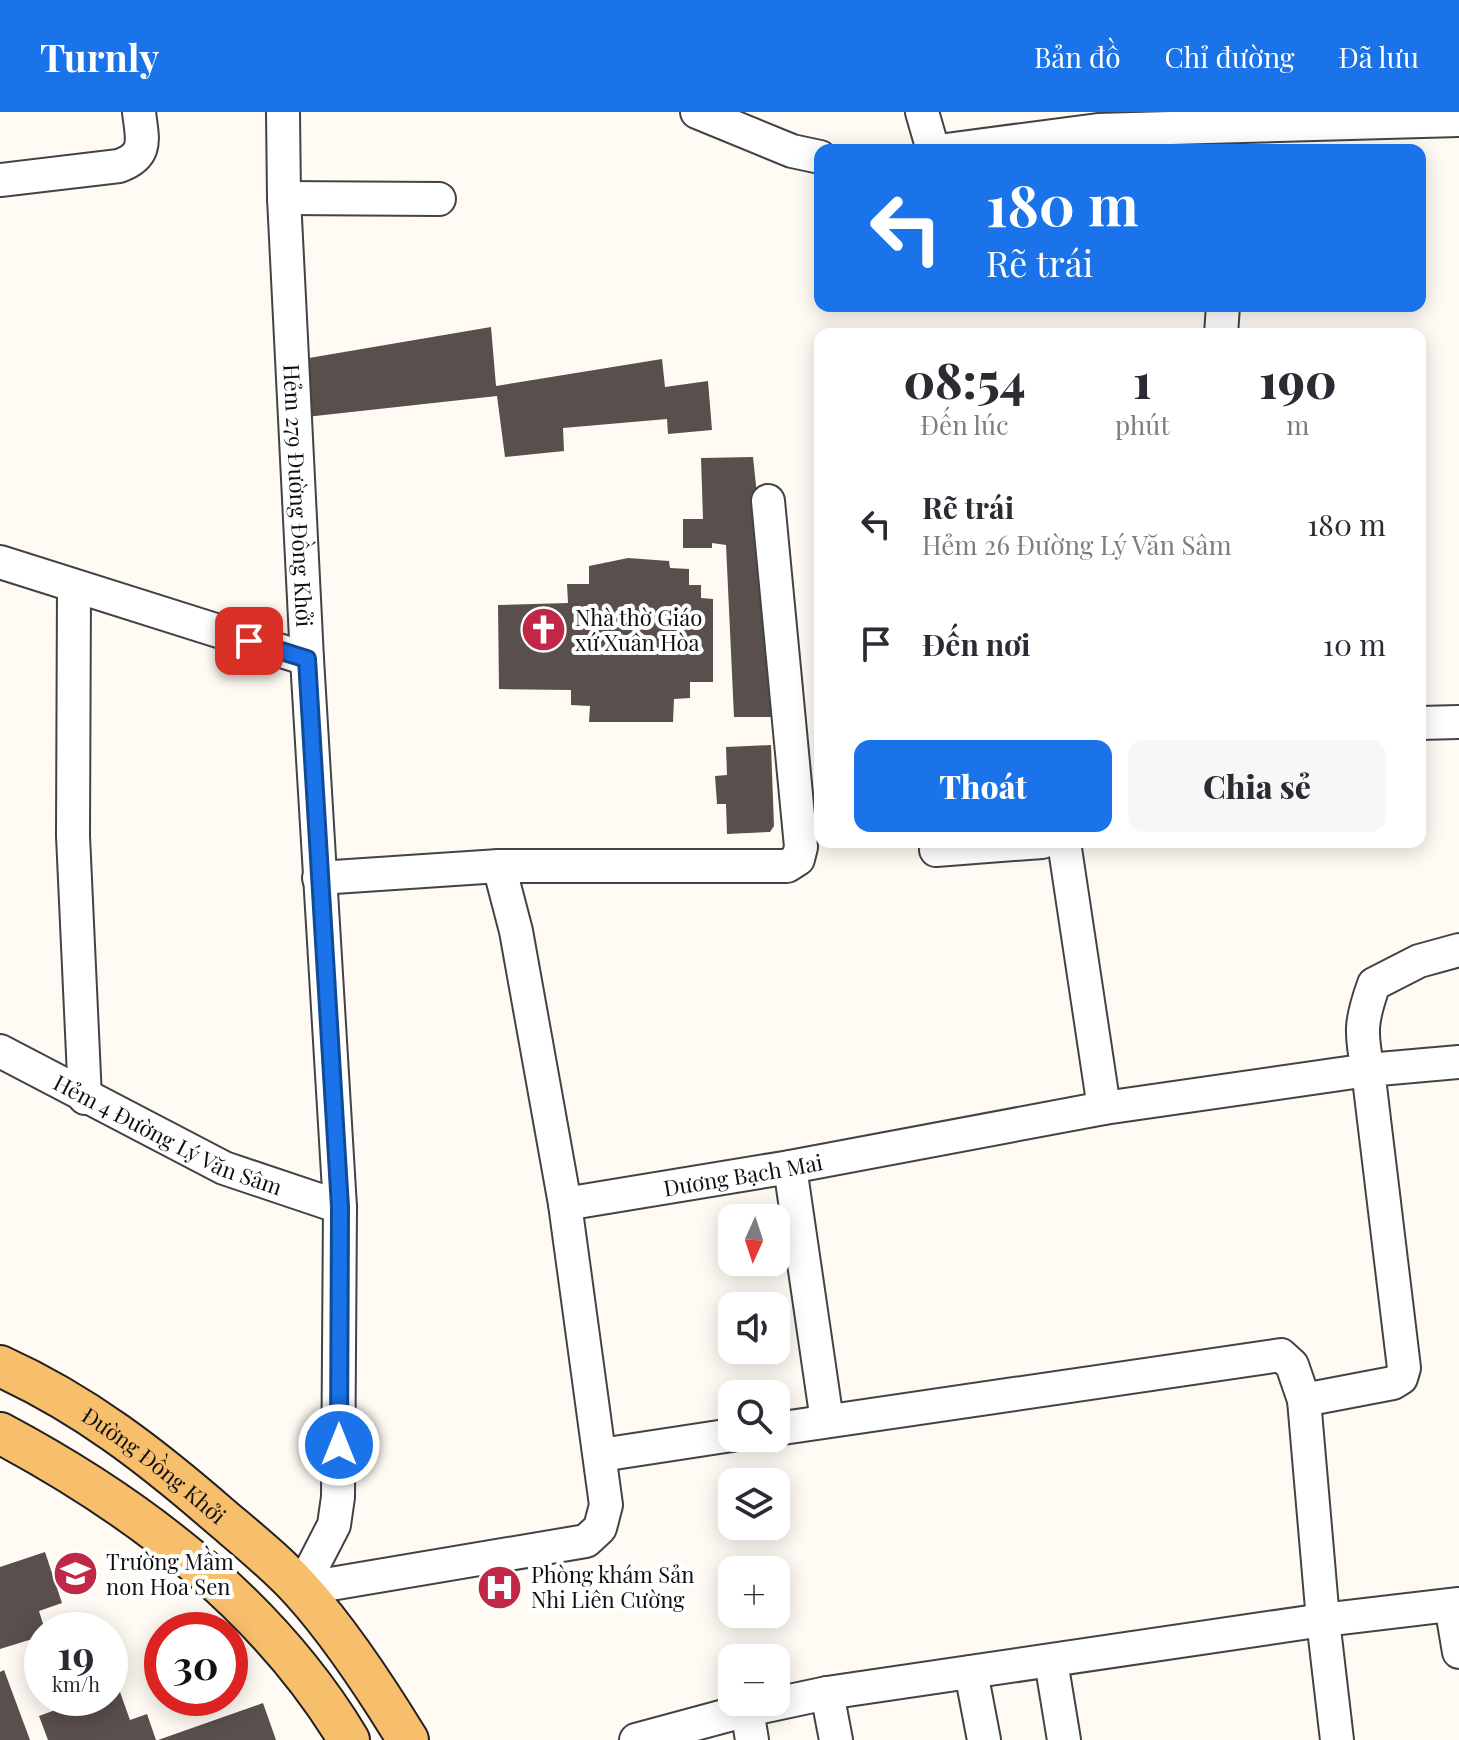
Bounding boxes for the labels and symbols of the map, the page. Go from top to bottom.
street label: Hẻm 279 Đường Đồng Khởi [277,363,320,628]
place label: Nhà thờ Giáo xứ Xuân Hòa [575,602,702,657]
church icon: Nhà thờ Giáo xứ Xuân Hòa [520,606,568,654]
pin [215,607,283,675]
street label: Hẻm 4 Đường Lý Văn Sâm [49,1067,287,1202]
street label: Dương Bạch Mai [661,1146,825,1203]
north arrow [718,1204,790,1276]
street label: Đường Đồng Khởi [77,1400,233,1530]
position arrow [297,1403,381,1487]
place label: Trường Mầm non Hoa Sen [106,1545,234,1601]
school or university icon: Trường Mầm non Hoa Sen [51,1550,99,1598]
place label: Phòng khám Sản Nhi Liên Cường [531,1559,694,1614]
hospital icon: Phòng khám Sản Nhi Liên Cường [476,1563,524,1611]
speed limit sign: 30 [144,1612,248,1716]

